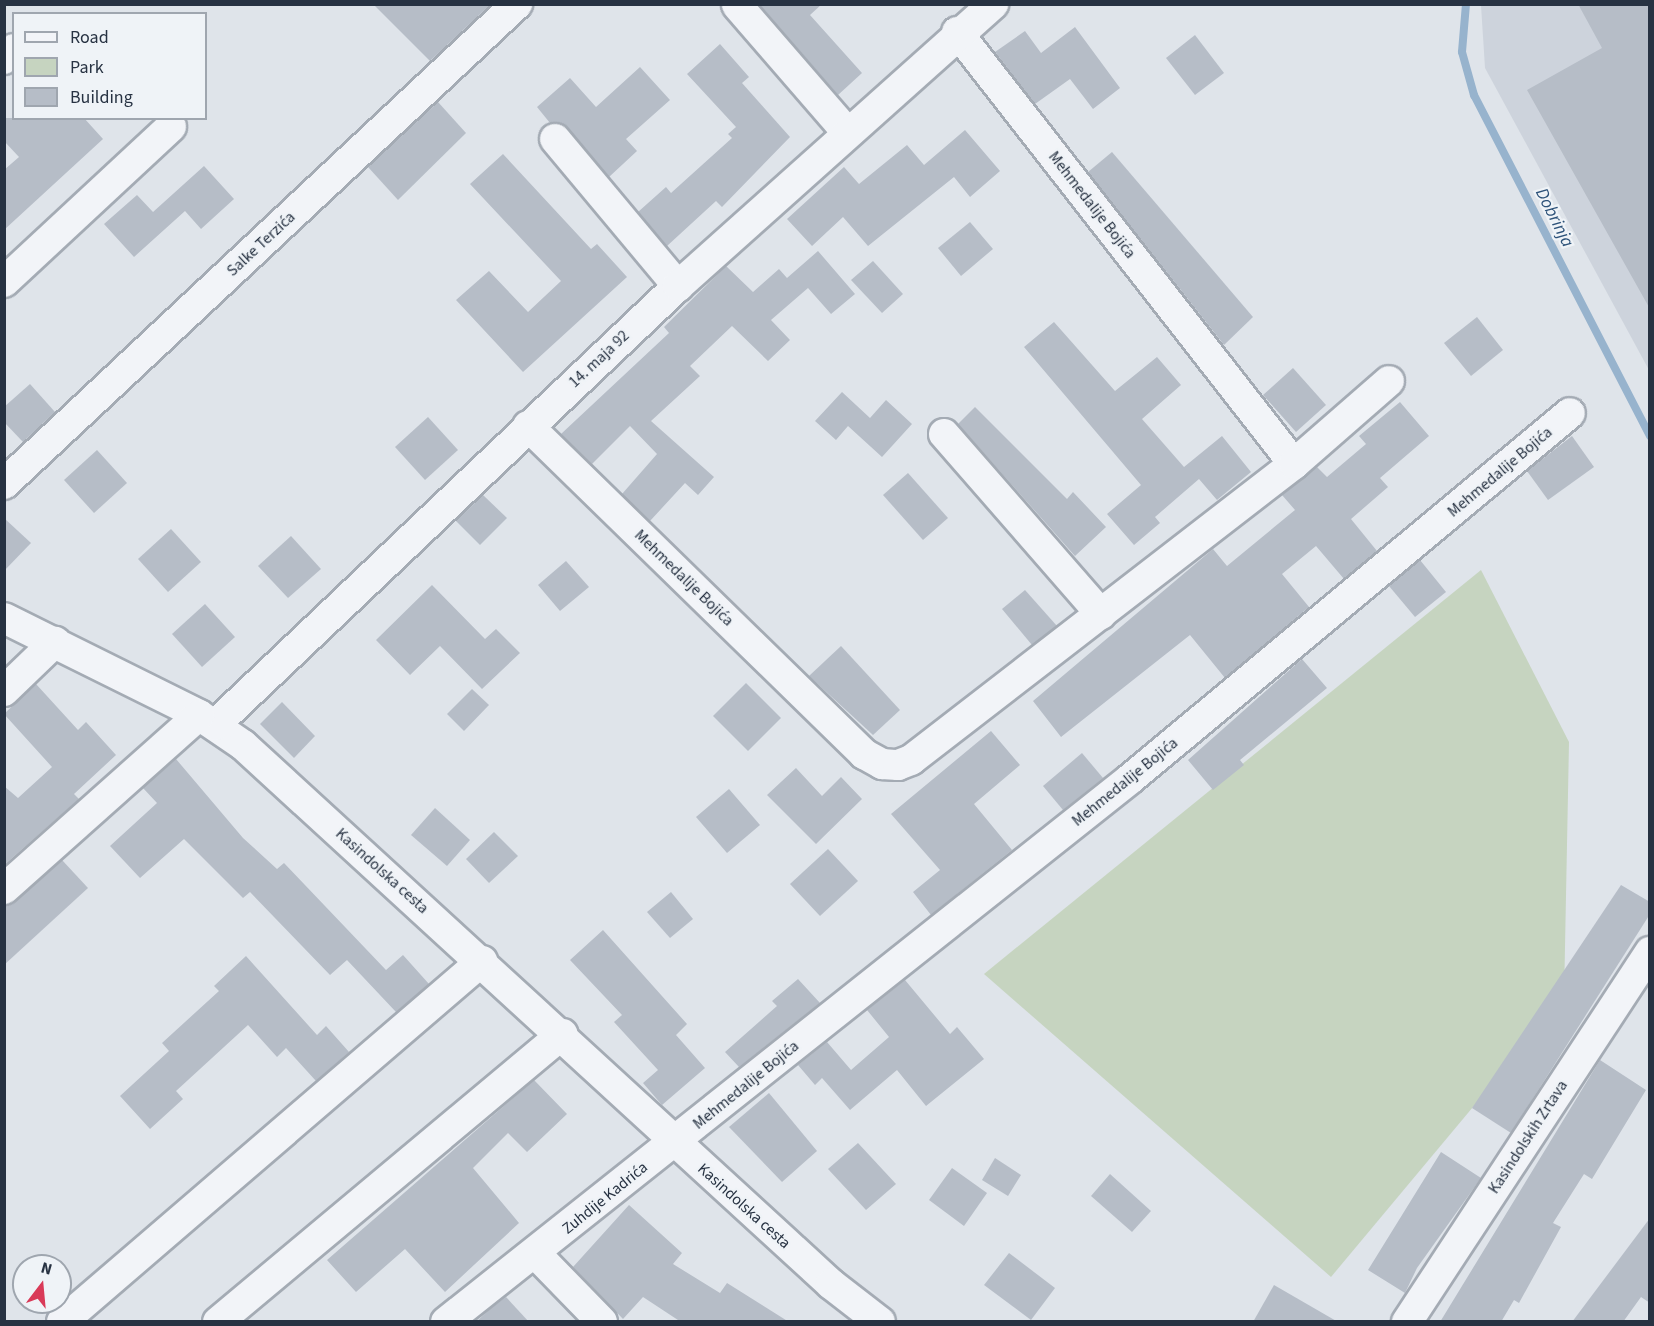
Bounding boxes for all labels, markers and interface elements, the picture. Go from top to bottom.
legend [12,12,207,120]
text: Road [70,25,109,50]
text: Park [70,55,104,80]
text: Building [70,85,133,110]
street label: Mehmedalije Bojića [1044,148,1140,262]
water label: Dobrinja [1530,185,1578,251]
street label: Salke Terzića [223,208,299,280]
street label: 14. maja 92 [565,326,633,392]
street label: Mehmedalije Bojića [1444,423,1556,521]
street label: Mehmedalije Bojića [630,526,738,630]
street label: Mehmedalije Bojića [1068,733,1182,831]
street label: Kasindolska cesta [332,824,432,918]
street label: Mehmedalije Bojića [689,1036,803,1134]
street label: Kasindolskih Zrtava [1484,1077,1572,1197]
street label: Zuhdije Kadrića [558,1158,652,1238]
street label: Kasindolska cesta [694,1159,794,1253]
north arrow [12,1254,72,1314]
text: N [38,1257,55,1281]

